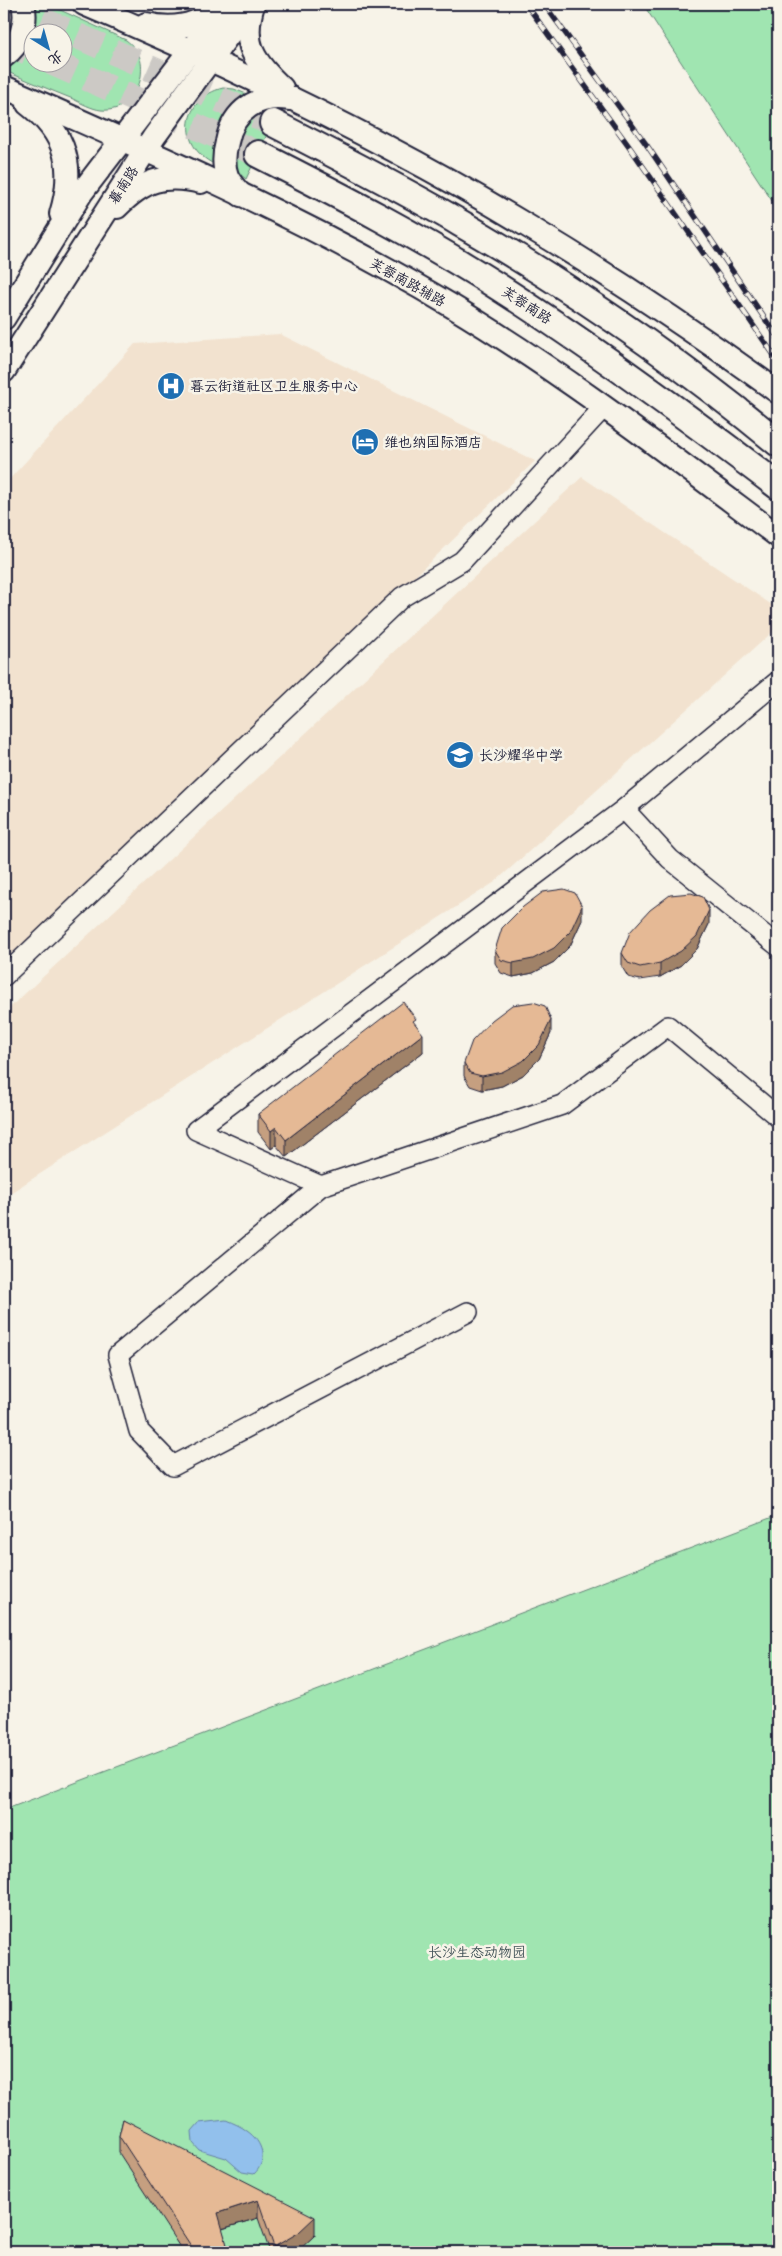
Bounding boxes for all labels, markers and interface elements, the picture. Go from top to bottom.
north arrow [22,22,72,72]
text: 北 [45,47,67,70]
street label: 暮南路 [104,162,142,208]
street label: 芙蓉南路辅路 [367,254,449,310]
street label: 芙蓉南路 [499,282,555,328]
hospital icon: 暮云街道社区卫生服务中心 [156,371,186,401]
place label: 暮云街道社区卫生服务中心 [190,377,358,395]
hotel icon: 维也纳国际酒店 [350,427,380,457]
place label: 维也纳国际酒店 [384,433,482,451]
school or university icon: 长沙耀华中学 [445,740,475,770]
place label: 长沙耀华中学 [479,746,563,764]
park label: 长沙生态动物园 [428,1943,526,1961]

